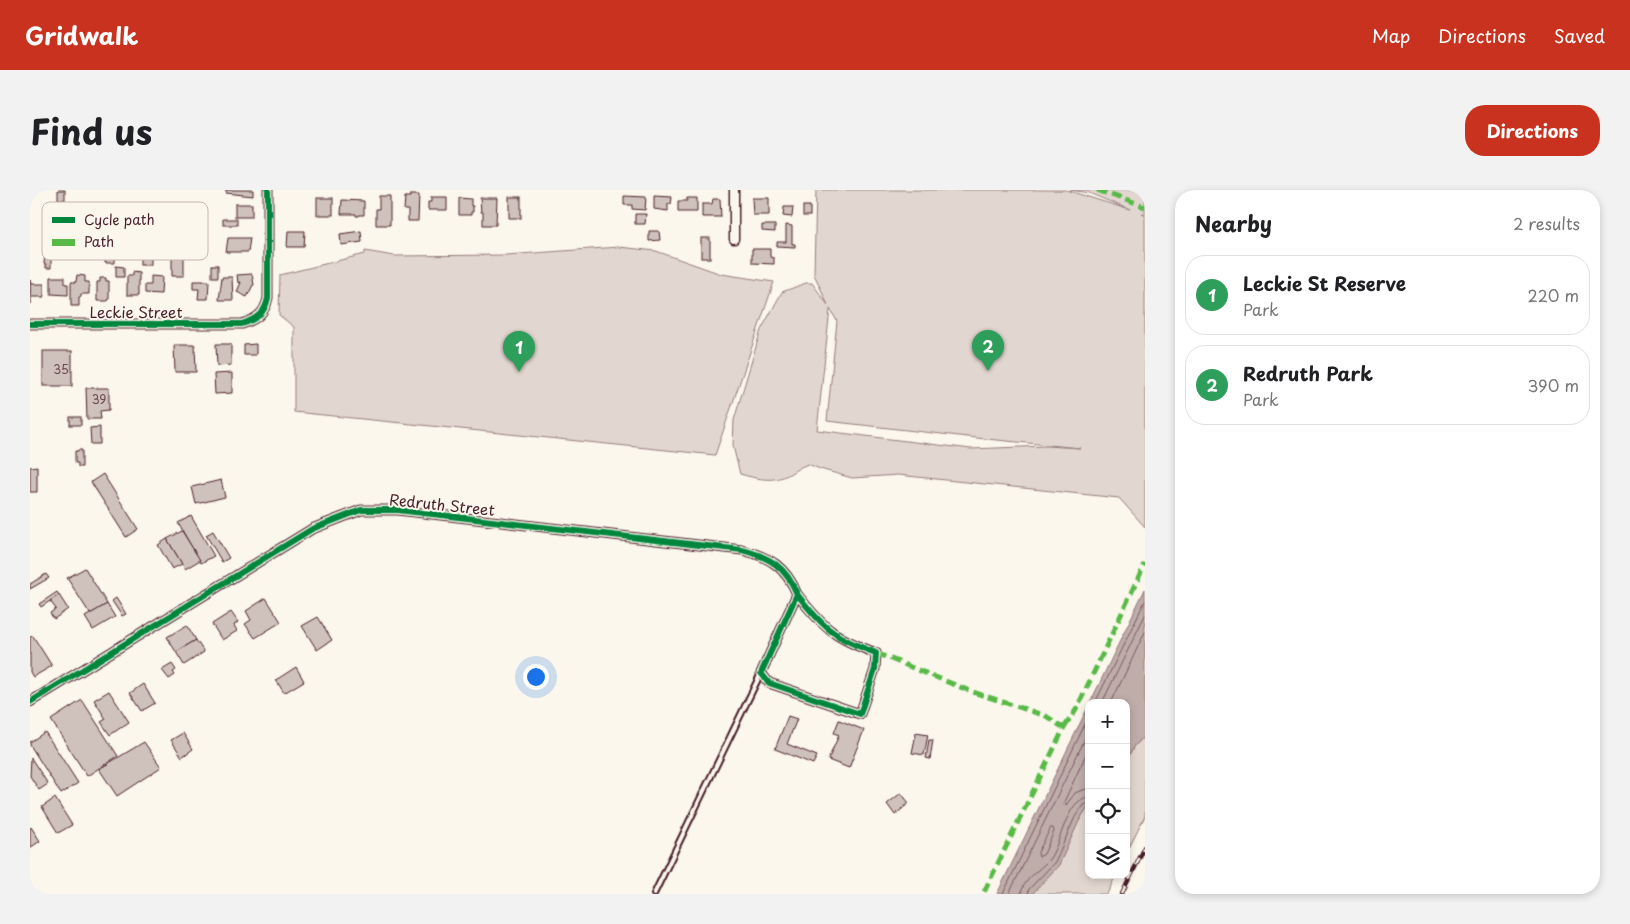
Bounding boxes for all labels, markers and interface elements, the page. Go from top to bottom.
text: Gridwalk [25,17,138,53]
text: Map [1372,22,1410,49]
text: Directions [1438,22,1526,49]
text: Saved [1554,22,1605,49]
text: Find us [30,104,152,157]
button: Directions [1465,105,1600,156]
legend [42,202,208,260]
text: Nearby [1195,207,1272,239]
text: Cycle path [84,209,155,230]
text: 2 results [1513,211,1580,235]
text: Path [84,231,114,252]
text: Leckie St Reserve [1243,269,1406,297]
text: 1 [1208,283,1216,307]
text: 220 m [1528,283,1579,307]
text: Park [1243,297,1279,321]
street label: Leckie Street [89,300,183,323]
pin: 2 [972,330,1004,371]
pin: 1 [503,331,535,372]
text: Redruth Park [1243,359,1373,387]
house number: 35 [53,360,69,378]
text: 2 [1206,373,1218,397]
text: 390 m [1528,373,1579,397]
text: Park [1243,387,1279,411]
house number: 39 [92,390,106,408]
street label: Redruth Street [388,487,496,521]
your location [523,664,549,690]
map controls [1085,699,1130,879]
button: + [1085,699,1130,744]
button: − [1085,744,1130,789]
button: locate [1085,789,1130,834]
button: layers [1085,834,1130,879]

